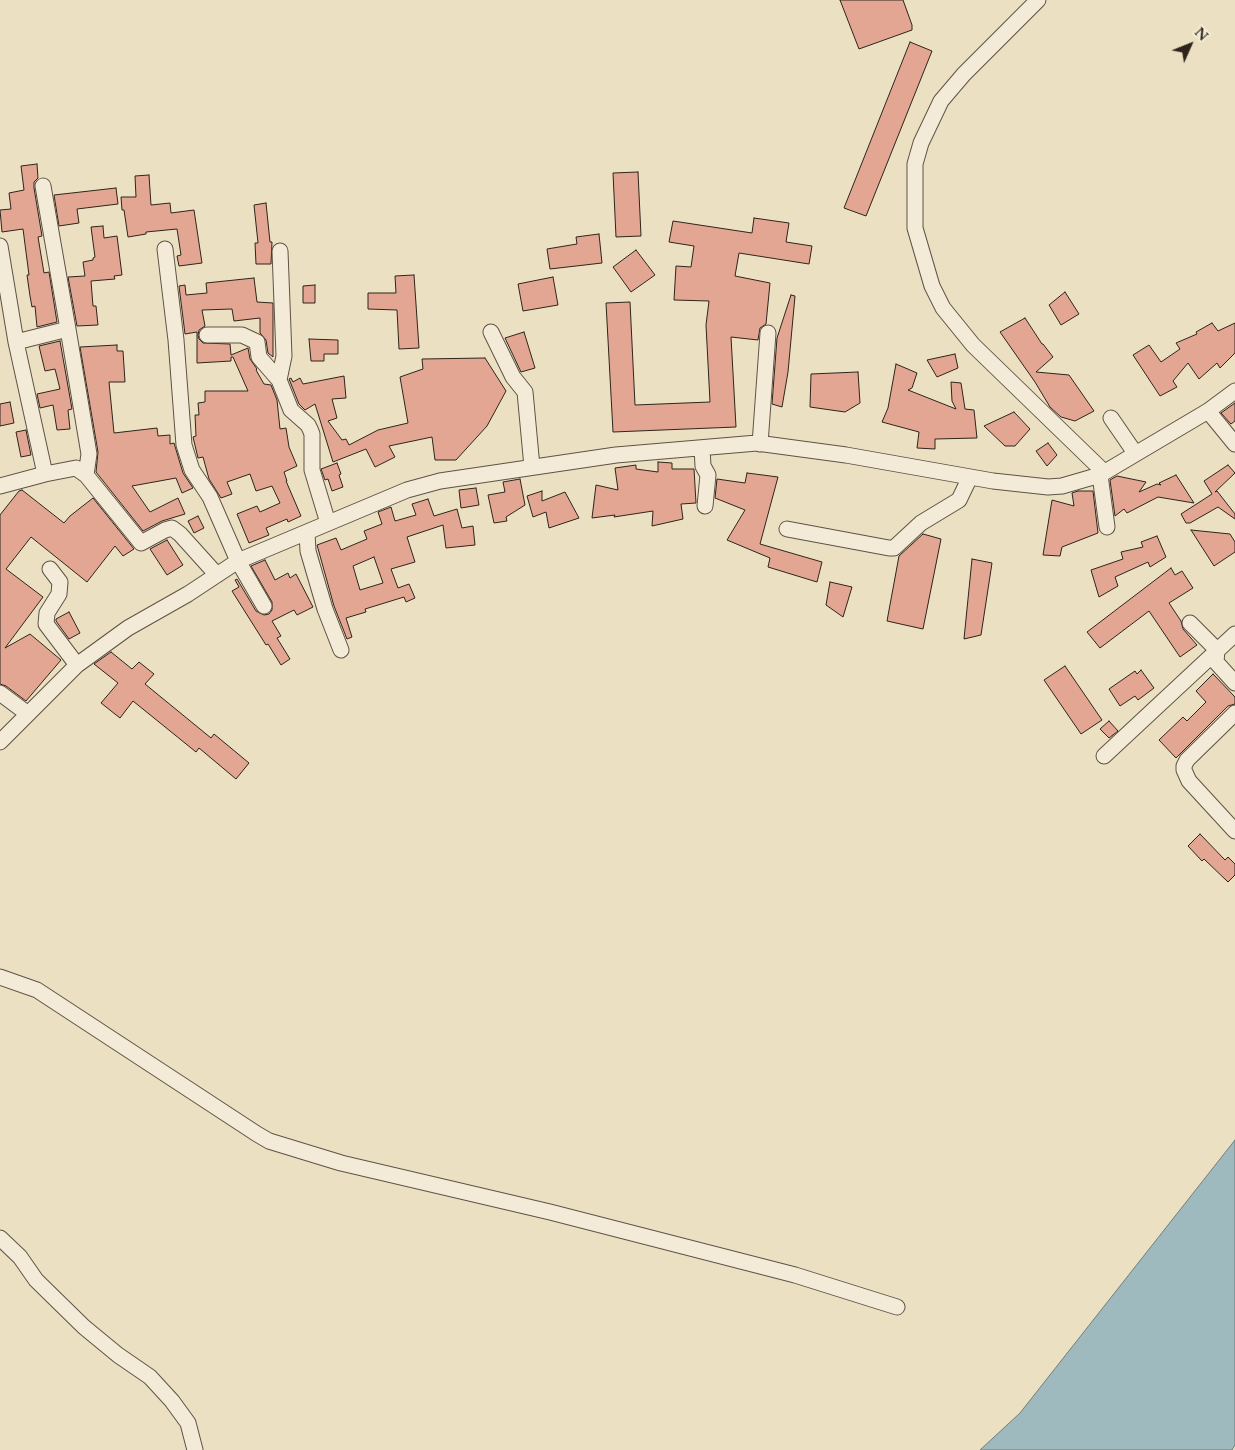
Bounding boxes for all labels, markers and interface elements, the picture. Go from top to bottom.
north arrow [1165,20,1215,70]
text: N [1190,23,1212,45]

